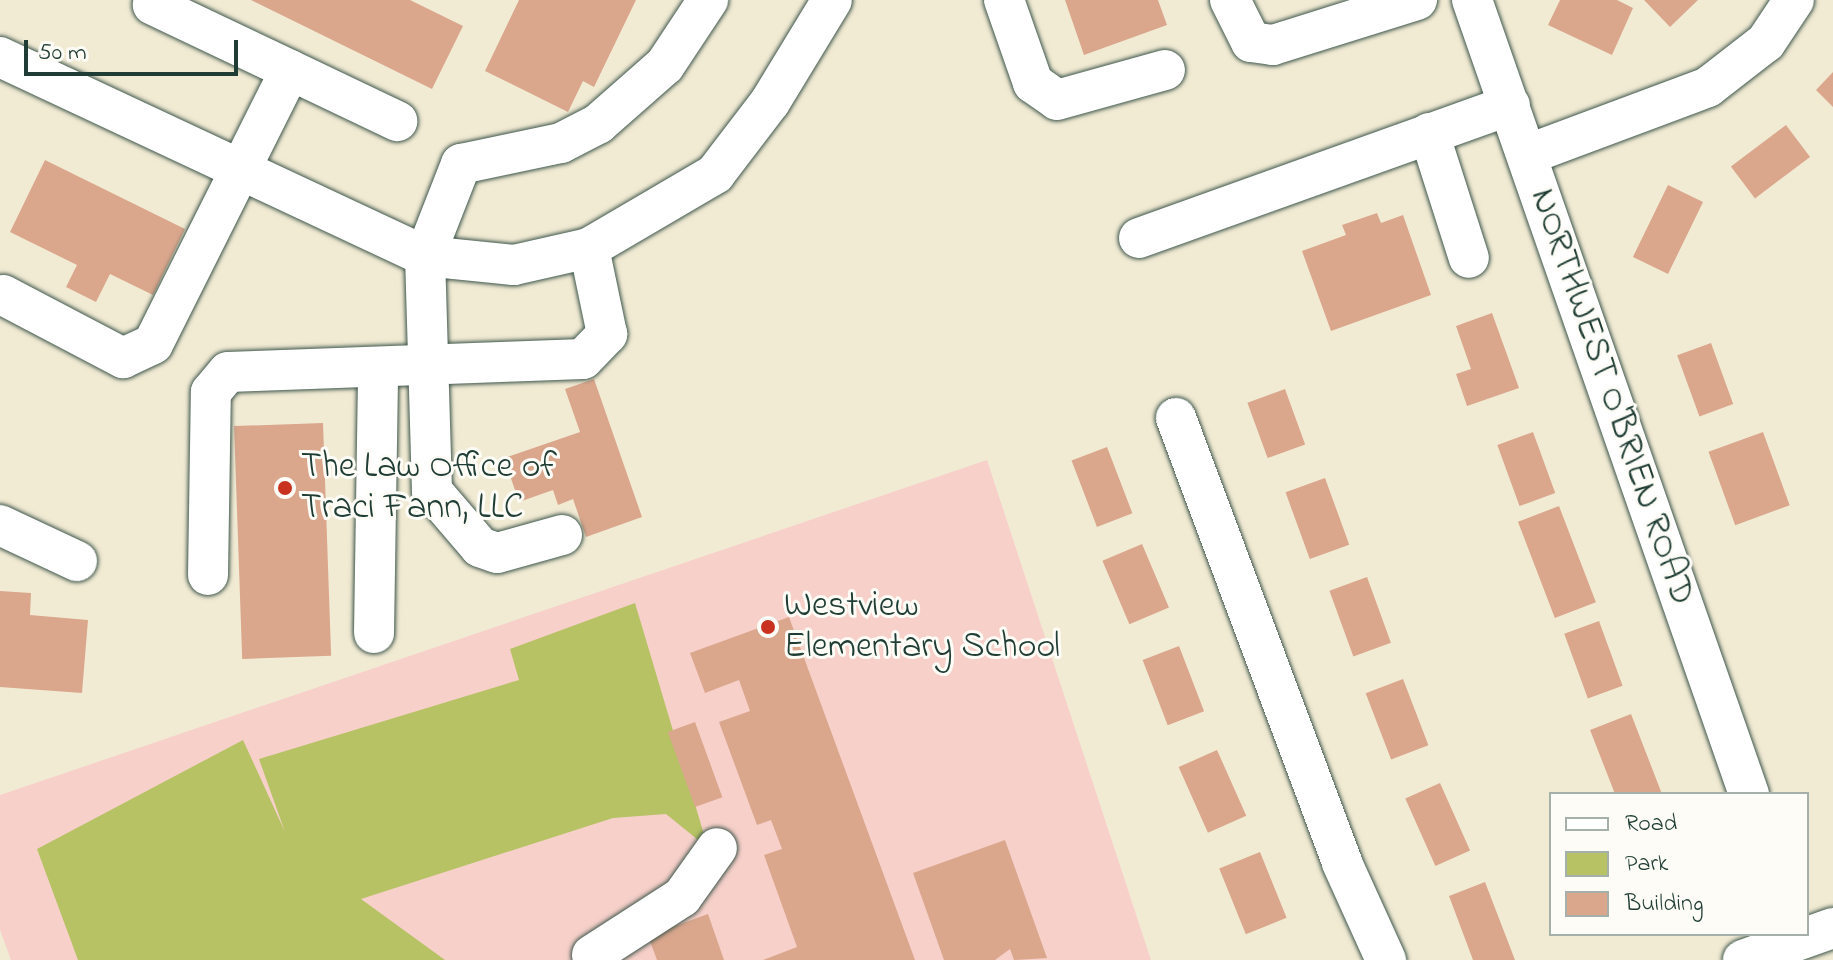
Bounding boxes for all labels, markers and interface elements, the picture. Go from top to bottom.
scale bar [28,24,242,74]
text: 50 m [38,36,87,71]
street label: NORTHWEST O'BRIEN ROAD [1519,183,1703,611]
place label: The Law Office of Traci Fann, LLC [301,445,557,530]
marker: The Law Office of Traci Fann, LLC [276,479,294,497]
place label: Westview Elementary School [784,584,1060,669]
marker: Westview Elementary School [759,618,777,636]
legend [1549,792,1809,936]
text: Road [1625,807,1677,842]
text: Park [1625,847,1668,882]
text: Building [1625,887,1704,922]

